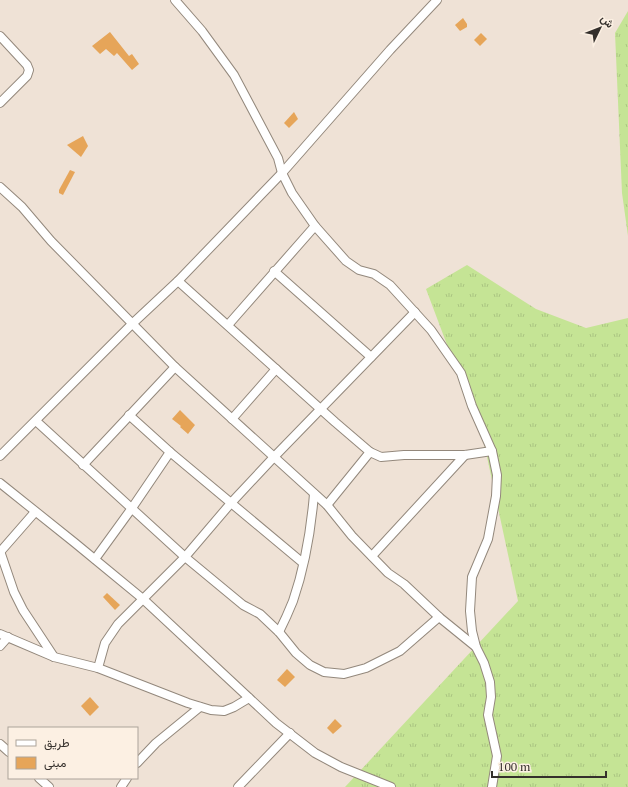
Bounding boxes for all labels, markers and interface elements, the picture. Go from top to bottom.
north arrow [580,8,620,48]
text: ش [598,12,617,31]
legend [8,727,138,779]
text: طريق [44,735,70,751]
scale bar [492,753,606,779]
text: مبنى [44,755,66,771]
text: 100 m [498,759,531,774]

